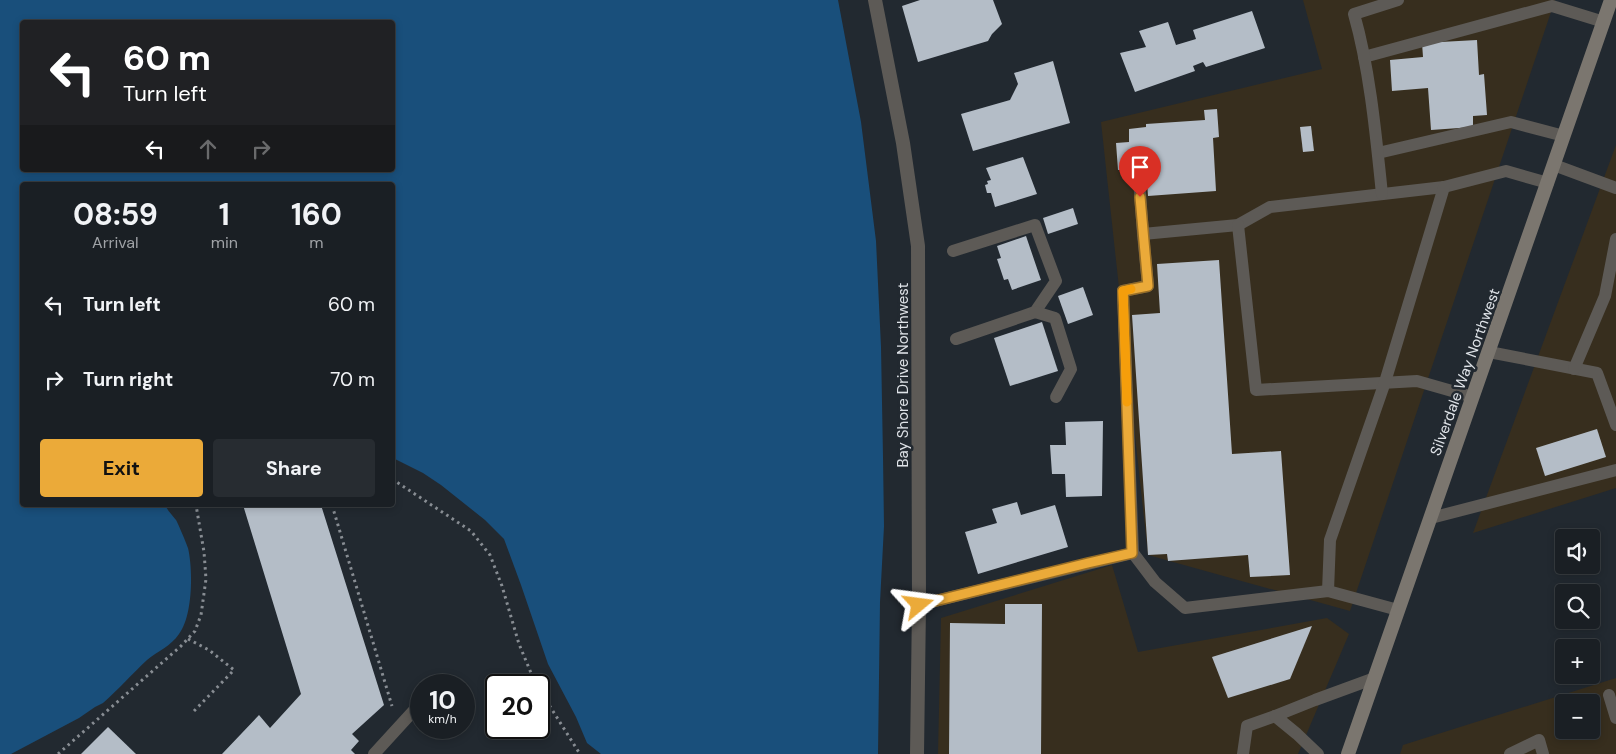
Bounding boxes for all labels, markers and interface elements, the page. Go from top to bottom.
text: 60 m [123,35,211,81]
icon: left [40,40,105,105]
text: Turn left [123,79,207,108]
icon: left [141,135,169,163]
icon: ahead [194,135,222,163]
icon: right [247,135,275,163]
pin [1119,146,1161,197]
icon: arrive [1126,153,1154,181]
text: 08:59 [73,195,158,234]
text: 1 [219,195,230,234]
text: 160 [291,195,342,234]
text: Arrival [92,232,139,253]
text: min [211,232,238,253]
text: m [309,232,324,253]
street label: Bay Shore Drive Northwest [893,282,913,467]
street label: Silverdale Way Northwest [1425,286,1505,458]
icon: left [40,291,68,319]
text: Turn left [83,292,161,317]
text: 60 m [328,292,375,317]
icon: right [40,366,68,394]
text: Turn right [83,367,173,392]
text: 70 m [330,367,375,392]
button: Exit [40,439,203,497]
button: Share [213,439,375,497]
map controls [1555,529,1600,739]
button: sound [1555,529,1600,574]
position arrow [892,578,944,630]
button: search [1555,584,1600,629]
button: + [1555,639,1600,684]
speed limit sign: 20 [485,674,550,739]
text: 10 [429,684,456,717]
button: − [1555,694,1600,739]
text: km/h [428,711,457,727]

